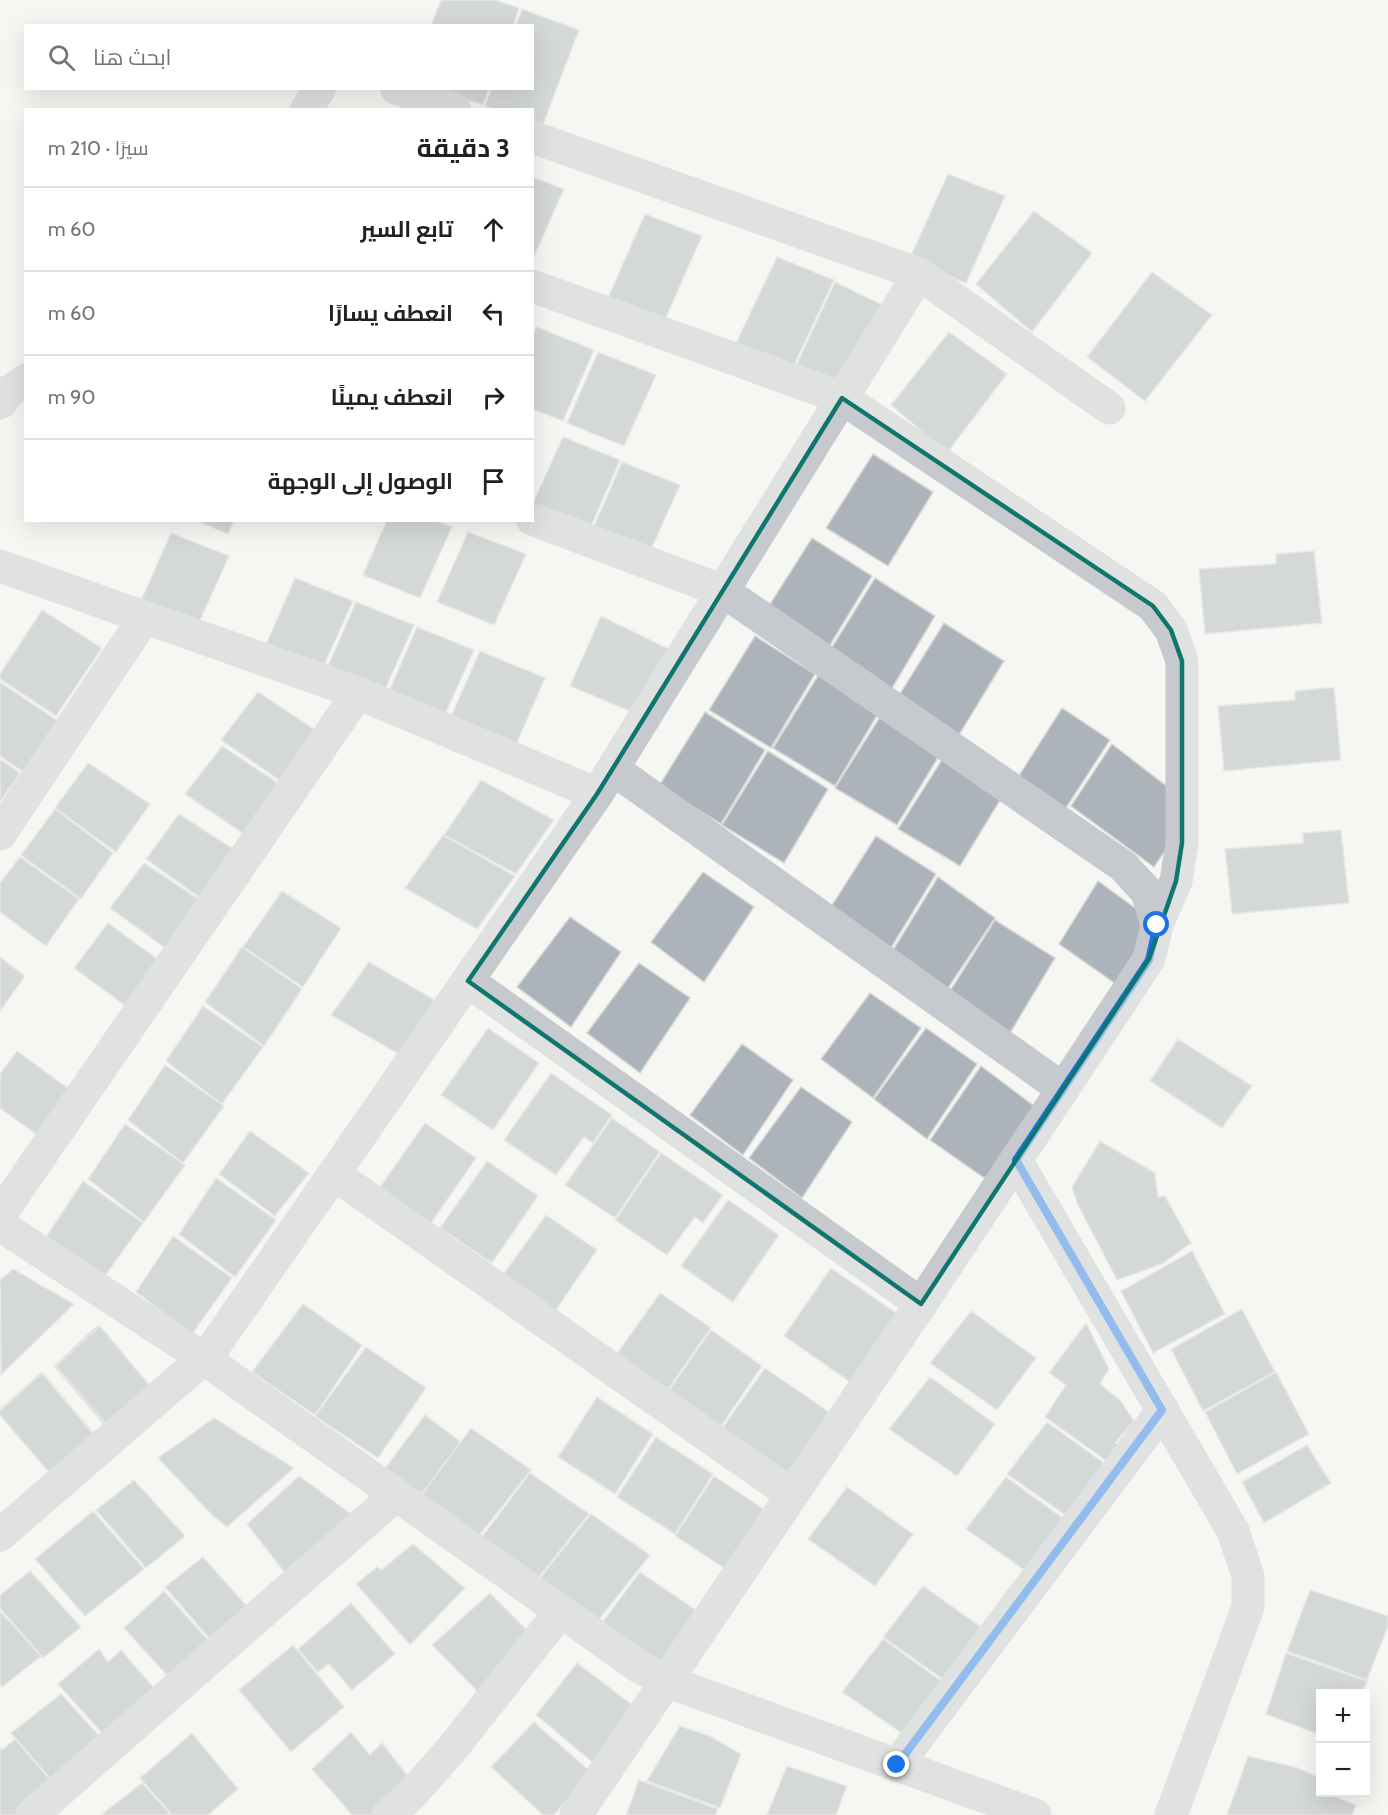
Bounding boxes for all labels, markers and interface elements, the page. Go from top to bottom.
search box [24,24,534,90]
icon: search [45,41,78,74]
text: ابحث هنا [93,44,171,71]
text: 3 دقيقة [417,132,510,164]
text: سيرًا · 210 m [48,136,149,160]
icon: ahead [477,213,510,246]
text: تابع السير [361,216,453,243]
text: 60 m [48,217,95,241]
icon: left [477,297,510,330]
text: انعطف يسارًا [328,300,453,327]
text: 60 m [48,301,95,325]
icon: right [477,381,510,414]
text: انعطف يمينًا [331,384,453,411]
text: 90 m [48,385,95,409]
icon: arrive [477,465,510,498]
text: الوصول إلى الوجهة [268,468,453,495]
route start [1143,911,1169,937]
map controls [1316,1689,1370,1797]
button: + [1316,1689,1370,1743]
button: − [1316,1743,1370,1797]
route end [883,1751,909,1777]

